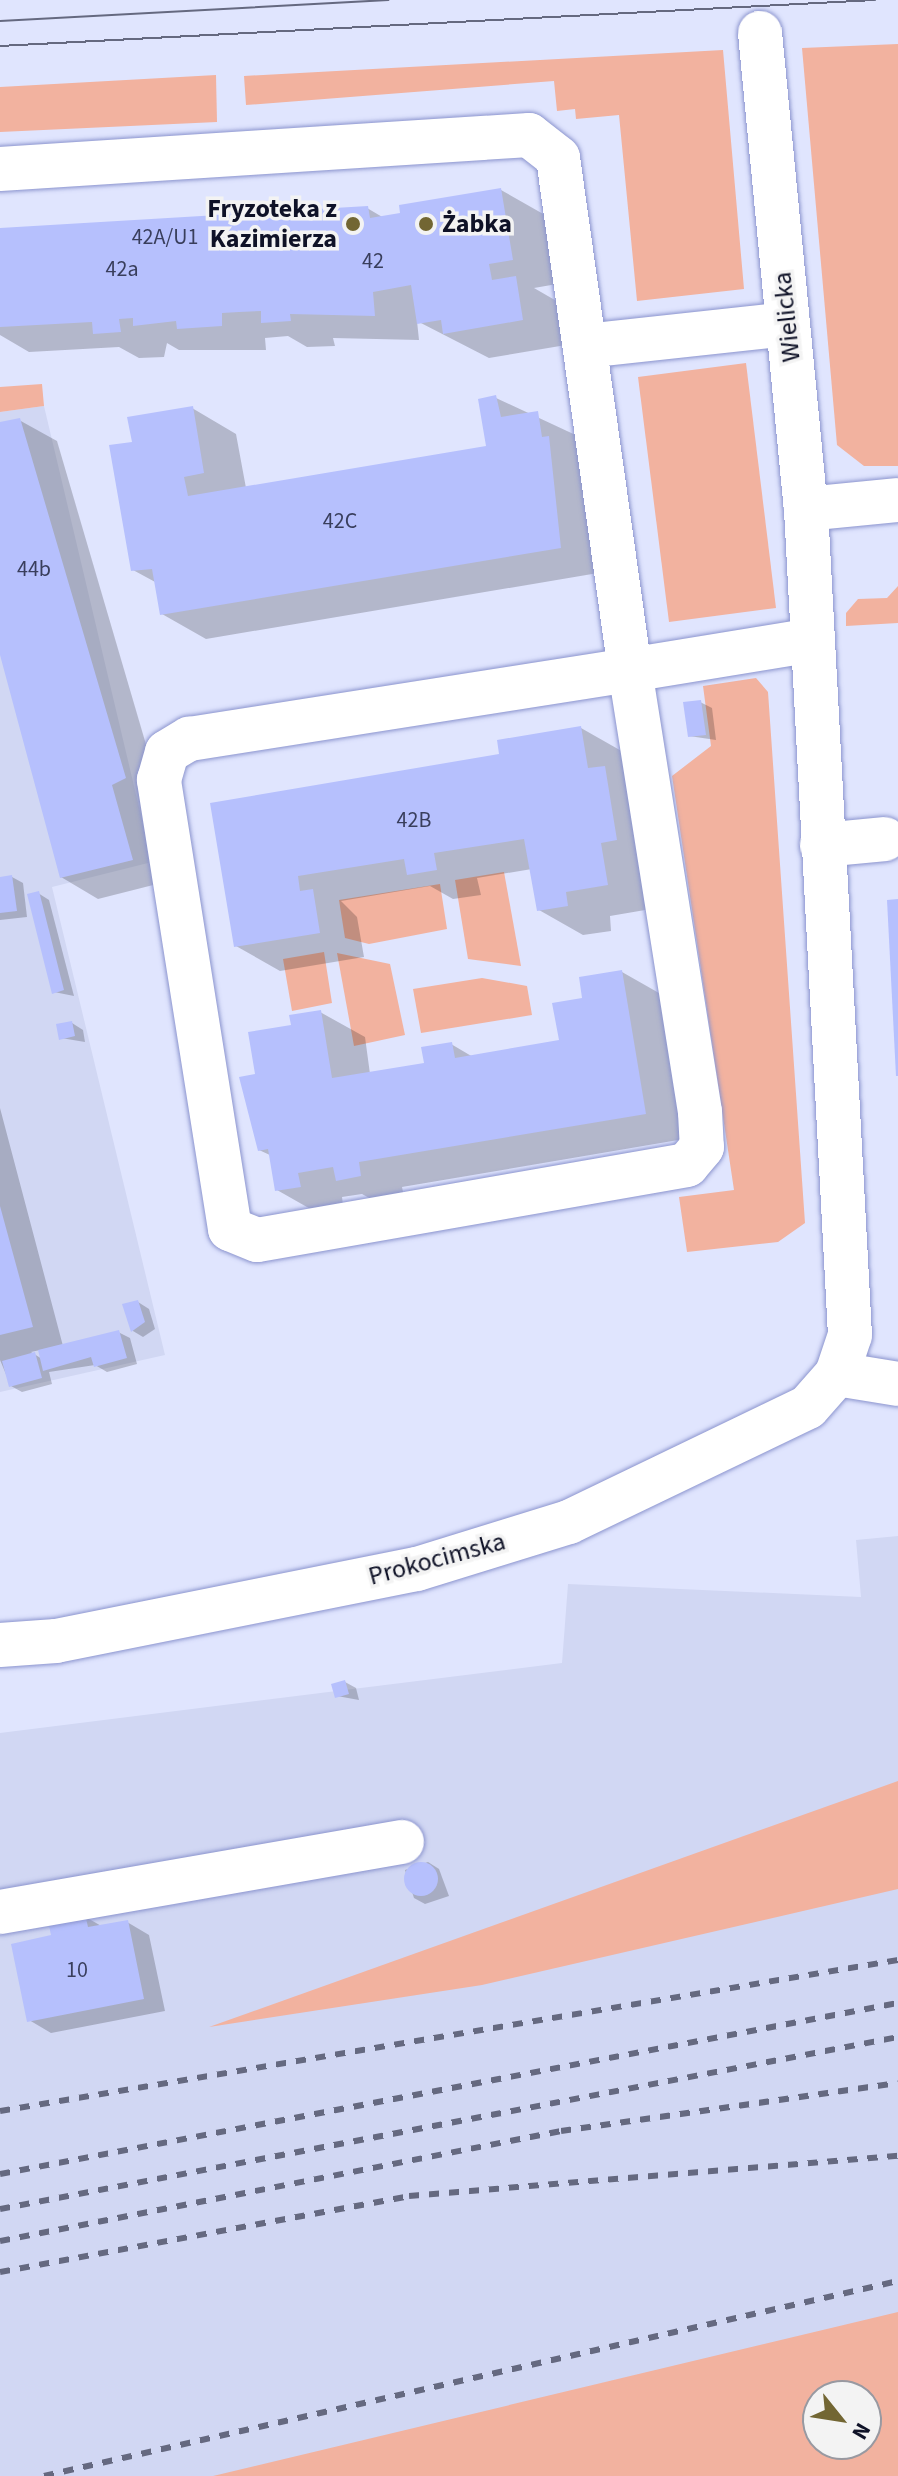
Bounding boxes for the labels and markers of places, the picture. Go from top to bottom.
place label: Fryzoteka z Kazimierza [207,193,337,254]
place label: Żabka [442,208,512,240]
marker: Fryzoteka z Kazimierza [344,215,362,233]
marker: Żabka [417,215,435,233]

